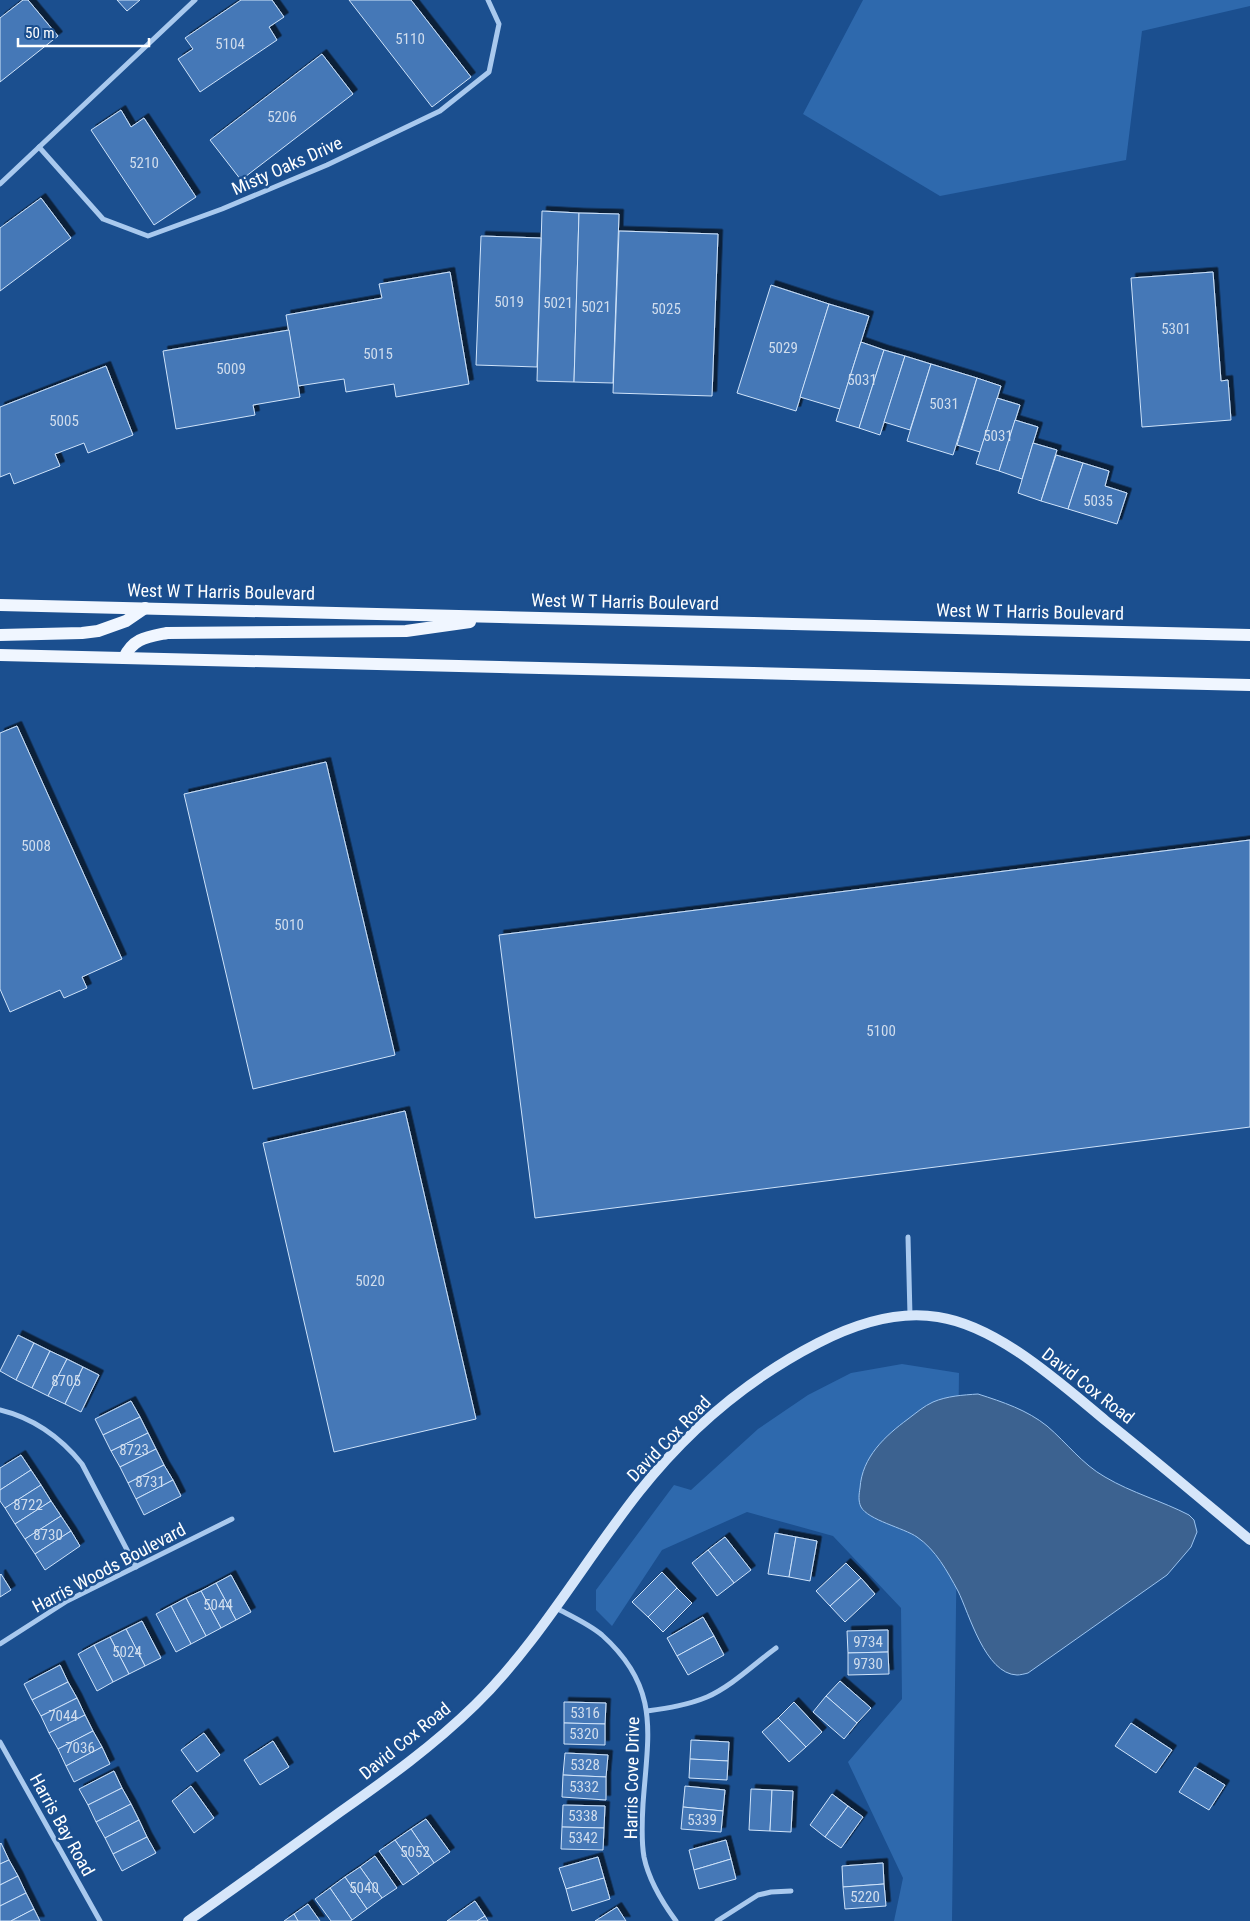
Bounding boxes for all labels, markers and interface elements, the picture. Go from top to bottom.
scale bar [18,15,149,47]
text: 50 m [25,24,55,42]
house number: 5110 [395,30,425,48]
house number: 5104 [215,35,245,53]
house number: 5206 [267,108,297,126]
street label: Misty Oaks Drive [228,132,345,199]
house number: 5210 [129,154,159,172]
house number: 5019 [494,293,524,311]
house number: 5021 [543,294,573,312]
house number: 5021 [581,298,611,316]
house number: 5025 [651,300,681,318]
house number: 5301 [1161,320,1191,338]
house number: 5029 [768,339,798,357]
house number: 5015 [363,345,393,363]
house number: 5009 [216,360,246,378]
house number: 5031 [847,371,877,389]
house number: 5031 [929,395,959,413]
house number: 5005 [49,412,79,430]
house number: 5031 [983,427,1013,445]
house number: 5035 [1083,492,1113,510]
street label: West W T Harris Boulevard [127,579,315,604]
street label: West W T Harris Boulevard [531,589,719,614]
street label: West W T Harris Boulevard [936,599,1124,624]
house number: 5008 [21,837,51,855]
house number: 5010 [274,916,304,934]
house number: 5100 [866,1022,896,1040]
house number: 5020 [355,1272,385,1290]
street label: David Cox Road [1038,1343,1138,1428]
house number: 8705 [51,1372,81,1390]
street label: David Cox Road [623,1391,715,1486]
house number: 8723 [119,1441,149,1459]
house number: 8731 [135,1473,165,1491]
house number: 8722 [13,1496,43,1514]
street label: Harris Woods Boulevard [29,1518,189,1617]
house number: 8730 [33,1526,63,1544]
house number: 5044 [203,1596,233,1614]
house number: 9734 [853,1633,883,1651]
house number: 5024 [112,1643,142,1661]
house number: 9730 [853,1655,883,1673]
street label: David Cox Road [355,1698,454,1784]
house number: 5316 [570,1704,600,1722]
house number: 7044 [48,1707,78,1725]
street label: Harris Cove Drive [620,1717,643,1839]
house number: 5320 [569,1725,599,1743]
house number: 7036 [65,1739,95,1757]
house number: 5328 [570,1756,600,1774]
street label: Harris Bay Road [26,1770,99,1879]
house number: 5332 [569,1778,599,1796]
house number: 5338 [568,1807,598,1825]
house number: 5339 [687,1811,717,1829]
house number: 5342 [568,1829,598,1847]
house number: 5052 [400,1843,430,1861]
house number: 5040 [349,1879,379,1897]
house number: 5220 [850,1888,880,1906]

